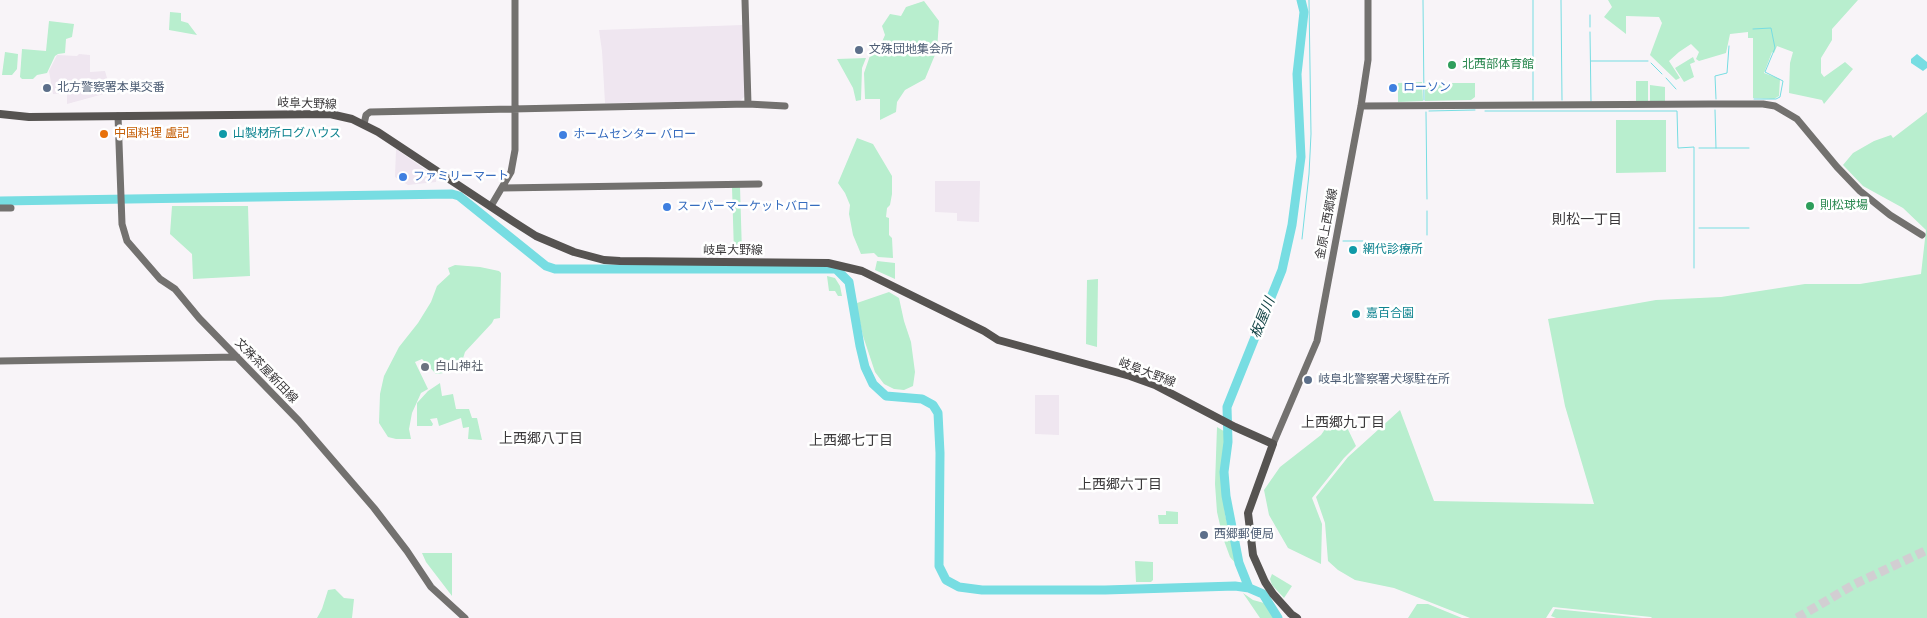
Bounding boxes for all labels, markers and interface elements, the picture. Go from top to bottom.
place label: 文殊団地集会所 [869,43,953,57]
marker: 文殊団地集会所 [853,44,865,56]
place label: 北西部体育館 [1462,58,1534,72]
marker: 北西部体育館 [1446,59,1458,71]
place label: 北方警察署本巣交番 [57,81,165,95]
place label: ローソン [1403,81,1451,95]
marker: 北方警察署本巣交番 [41,82,53,94]
marker: ローソン [1387,82,1399,94]
street label: 岐阜大野線 [277,96,337,112]
place label: 中国料理 盧記 [114,127,189,141]
place label: 山製材所ログハウス [233,127,341,141]
marker: 中国料理 盧記 [98,128,110,140]
marker: 山製材所ログハウス [217,128,229,140]
place label: ホームセンター バロー [573,128,696,142]
marker: ホームセンター バロー [557,129,569,141]
place label: ファミリーマート [413,170,509,184]
marker: ファミリーマート [397,171,409,183]
street label: 金原上西郷線 [1313,187,1341,261]
place label: 則松球場 [1820,199,1868,213]
place label: スーパーマーケットバロー [677,200,821,214]
marker: 則松球場 [1804,200,1816,212]
marker: スーパーマーケットバロー [661,201,673,213]
district label: 則松一丁目 [1552,212,1622,228]
place label: 網代診療所 [1363,243,1423,257]
street label: 岐阜大野線 [703,244,763,258]
marker: 網代診療所 [1347,244,1359,256]
water label: 板屋川 [1247,295,1279,341]
place label: 嘉百合園 [1366,307,1414,321]
marker: 嘉百合園 [1350,308,1362,320]
street label: 文殊茶屋新田線 [232,336,300,406]
street label: 岐阜大野線 [1116,356,1178,390]
place label: 白山神社 [435,360,483,374]
marker: 白山神社 [419,361,431,373]
place label: 岐阜北警察署犬塚駐在所 [1318,373,1450,387]
marker: 岐阜北警察署犬塚駐在所 [1302,374,1314,386]
district label: 上西郷九丁目 [1301,415,1385,431]
district label: 上西郷八丁目 [499,431,583,447]
district label: 上西郷七丁目 [809,433,893,449]
district label: 上西郷六丁目 [1078,477,1162,493]
place label: 西郷郵便局 [1214,528,1274,542]
marker: 西郷郵便局 [1198,529,1210,541]

